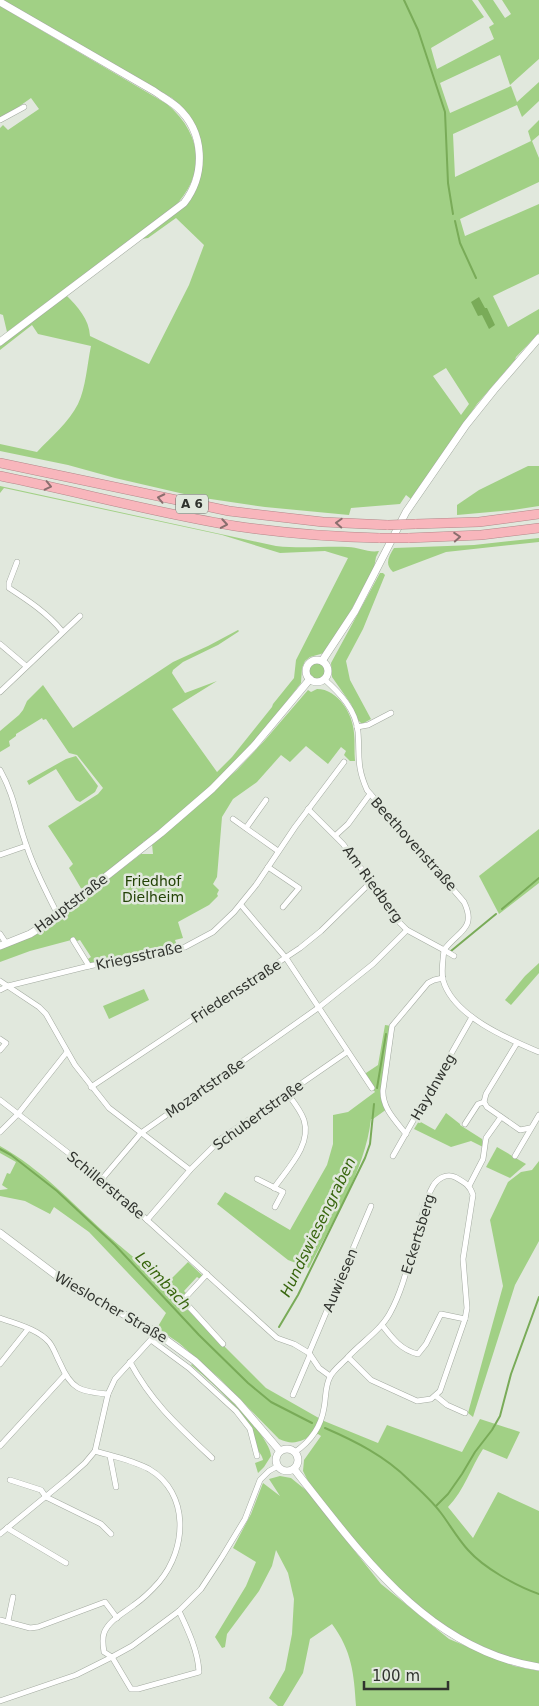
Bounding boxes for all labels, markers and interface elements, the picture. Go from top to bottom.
one-way arrow [43,480,52,491]
one-way arrow [157,493,166,504]
road number: A 6 [176,494,208,514]
one-way arrow [219,518,228,528]
one-way arrow [335,518,343,529]
one-way arrow [453,531,461,542]
street label: Beethovenstraße [368,794,460,894]
street label: Am Riedberg [340,843,406,925]
street label: Hauptstraße [31,870,111,936]
park label: Friedhof Dielheim [122,873,184,905]
street label: Kriegsstraße [94,939,184,973]
street label: Friedensstraße [188,956,284,1026]
street label: Haydnweg [408,1051,458,1123]
street label: Mozartstraße [163,1055,247,1121]
street label: Schubertstraße [210,1077,306,1153]
street label: Schillerstraße [64,1148,148,1222]
water label: Hundswiesengraben [276,1154,360,1300]
street label: Eckertsberg [398,1192,438,1276]
street label: Auwiesen [320,1246,360,1314]
water label: Leimbach [132,1248,194,1314]
street label: Wieslocher Straße [52,1268,170,1346]
scale bar [364,1658,448,1690]
text: 100 m [372,1667,420,1685]

